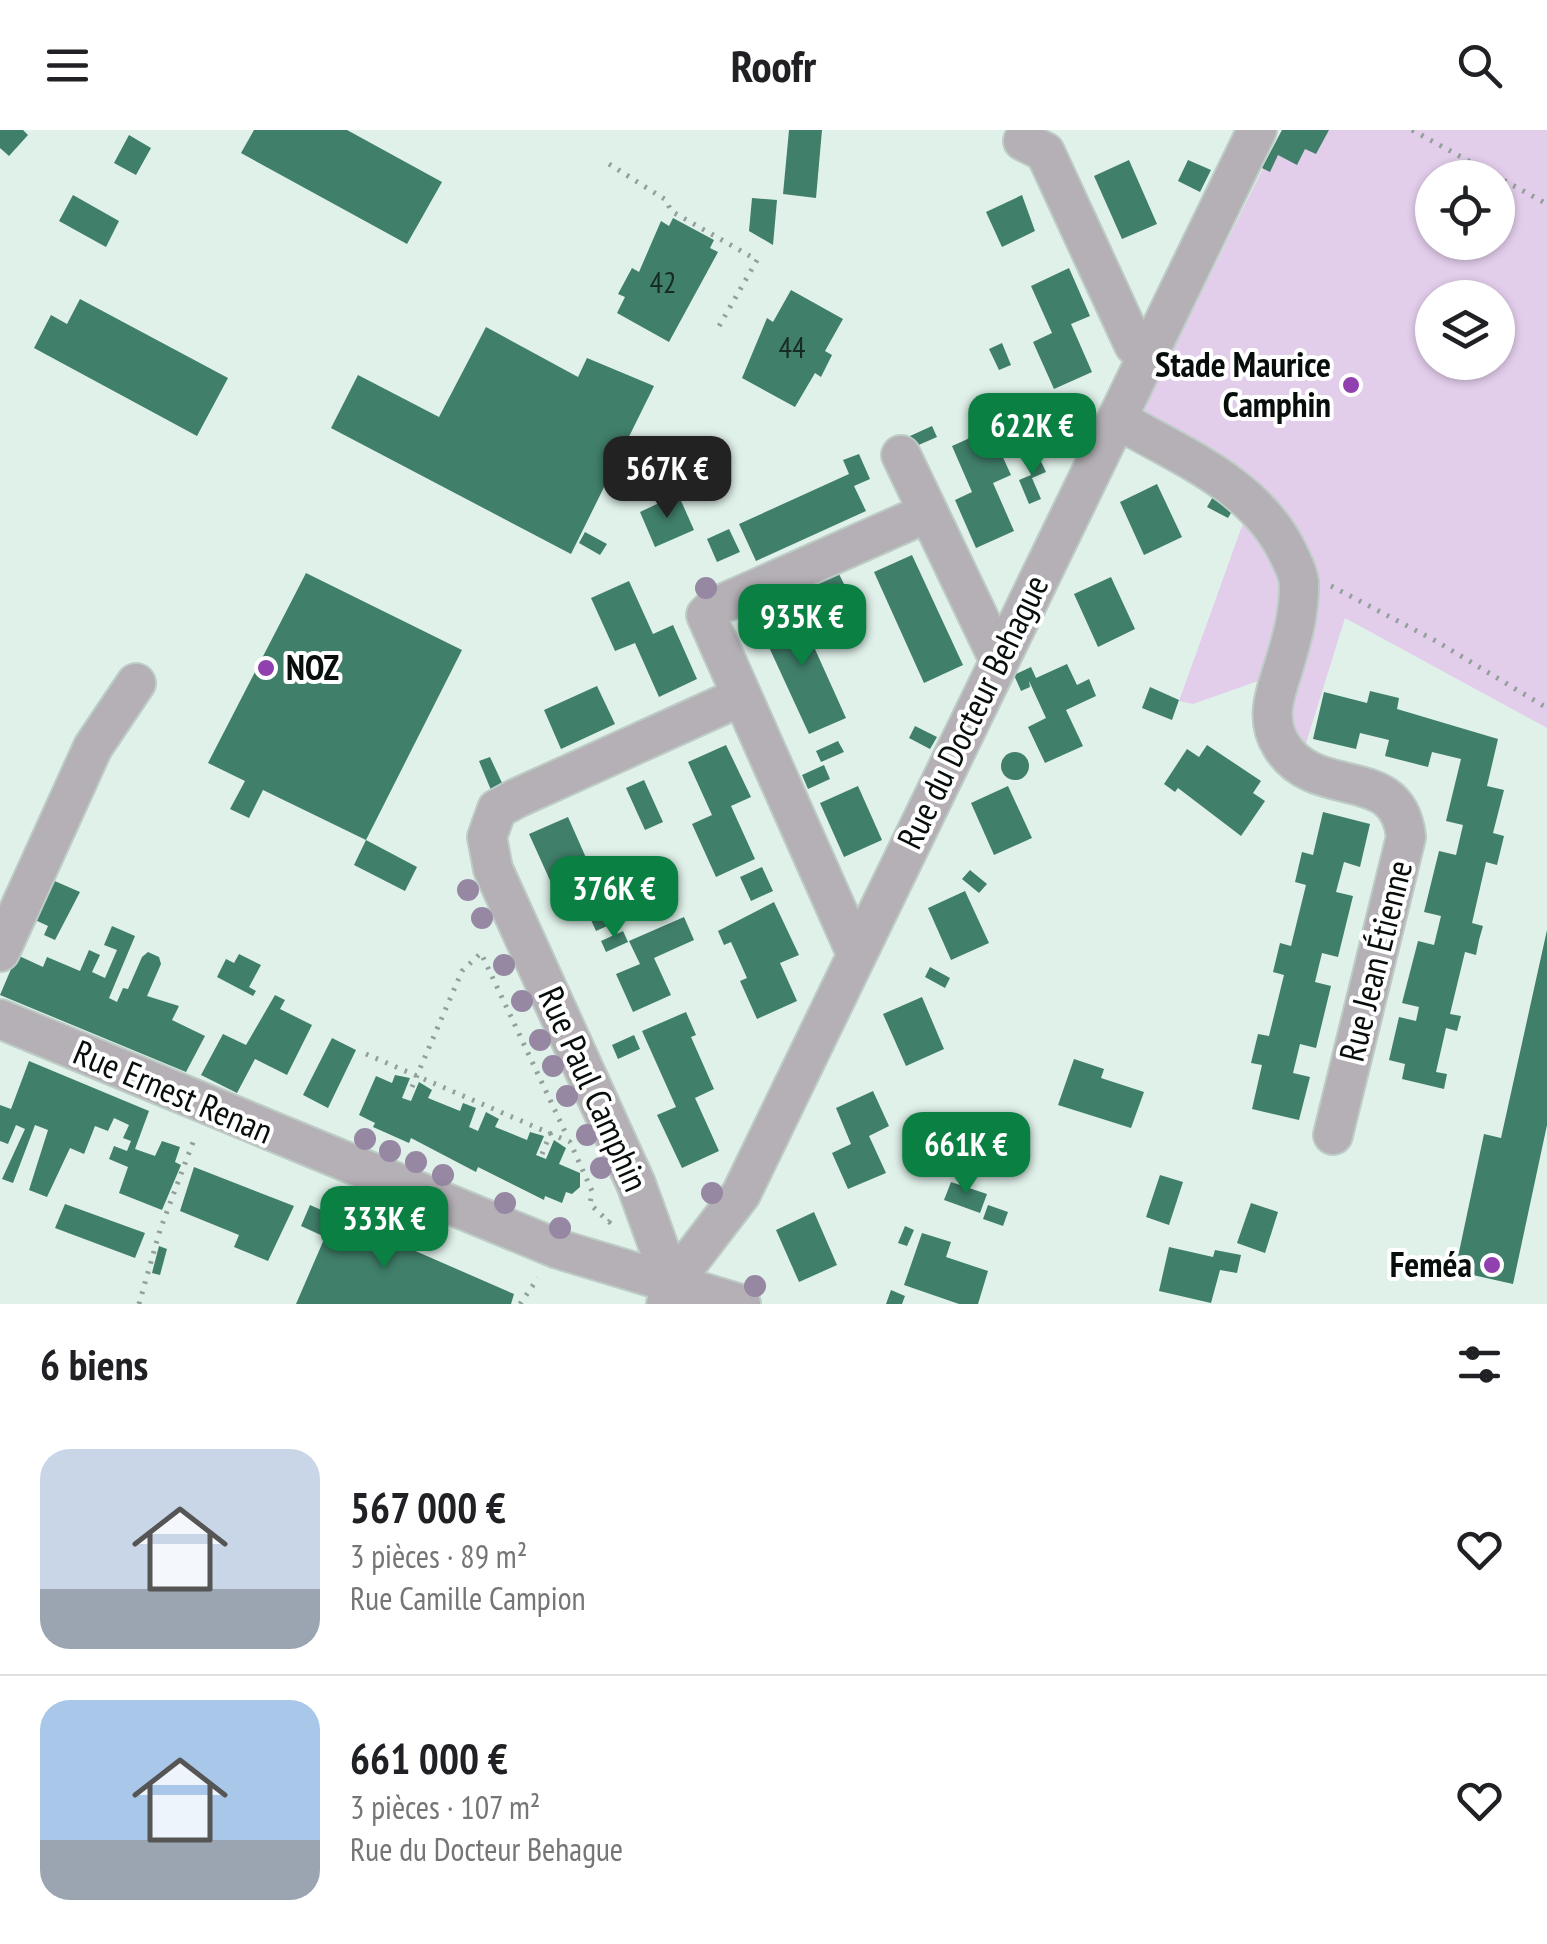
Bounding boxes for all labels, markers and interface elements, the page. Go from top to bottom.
text: Roofr [731,36,816,94]
icon: menu [40,38,95,93]
icon: search [1452,38,1507,93]
map controls [1415,160,1515,380]
button: locate [1415,160,1515,260]
house number: 42 [650,262,677,301]
button: layers [1415,280,1515,380]
house number: 44 [779,327,806,366]
place label: Stade Maurice Camphin [1155,341,1331,427]
marker: Stade Maurice Camphin [1340,374,1362,396]
pin: 622K € [951,393,1113,478]
text: 622K € [990,404,1074,446]
pin: 567K € [586,436,748,521]
text: 567K € [625,447,709,489]
street label: Rue du Docteur Behague [886,567,1058,856]
pin: 935K € [721,584,883,669]
text: 935K € [760,595,844,637]
place label: NOZ [286,644,339,690]
marker: NOZ [255,657,277,679]
pin: 376K € [533,856,695,941]
street label: Rue Jean Étienne [1328,856,1422,1066]
text: 376K € [572,867,656,909]
street label: Rue Paul Camphin [528,979,660,1198]
street label: Rue Ernest Renan [67,1029,280,1154]
pin: 661K € [885,1112,1047,1197]
text: 661K € [924,1123,1008,1165]
pin: 333K € [303,1186,465,1271]
text: 333K € [342,1197,426,1239]
place label: Feméa [1390,1241,1472,1287]
marker: Feméa [1481,1254,1503,1276]
text: 6 biens [40,1337,148,1392]
icon: filters [1452,1337,1507,1392]
text: 567 000 € [350,1480,506,1535]
icon: home [120,1489,240,1609]
icon: heart [1452,1522,1507,1577]
text: 3 pièces · 89 m² [350,1535,527,1577]
text: Rue Camille Campion [350,1577,586,1619]
text: 661 000 € [350,1731,508,1786]
icon: home [120,1740,240,1860]
icon: heart [1452,1773,1507,1828]
text: 3 pièces · 107 m² [350,1786,540,1828]
text: Rue du Docteur Behague [350,1828,623,1870]

